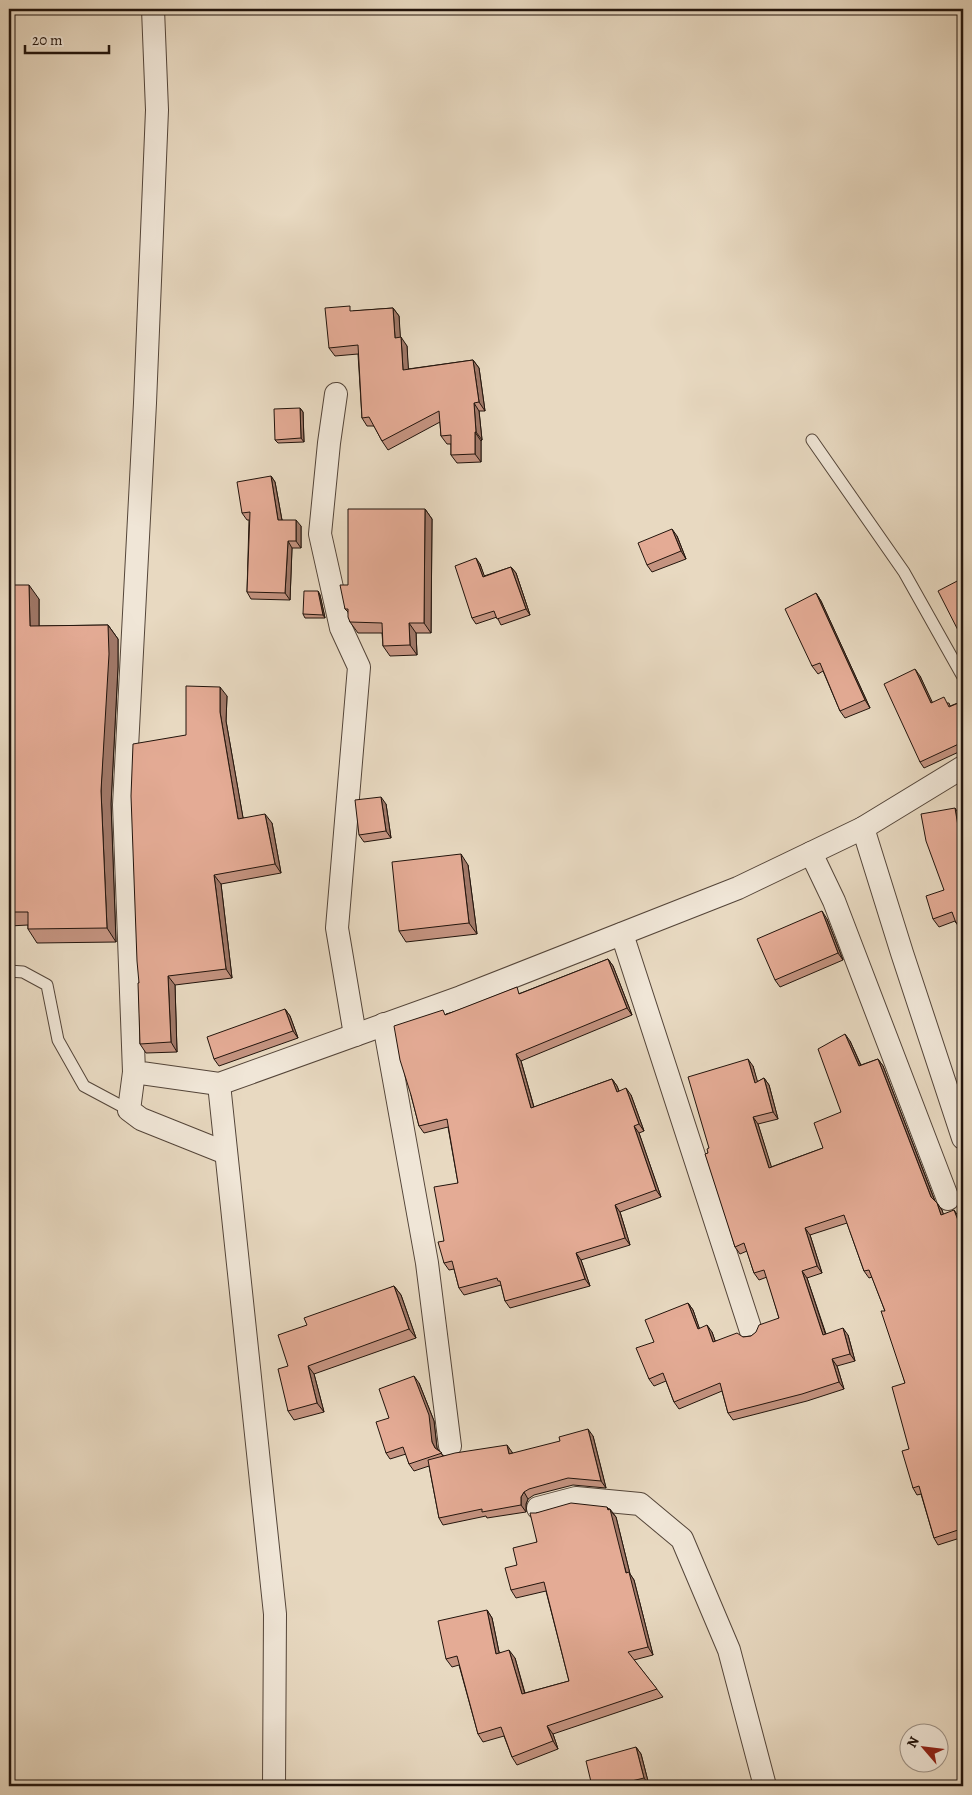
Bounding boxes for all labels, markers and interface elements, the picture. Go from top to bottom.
scale bar [25,22,109,54]
text: 20 m [32,30,63,50]
north arrow [900,1722,950,1772]
text: N [902,1733,924,1751]

